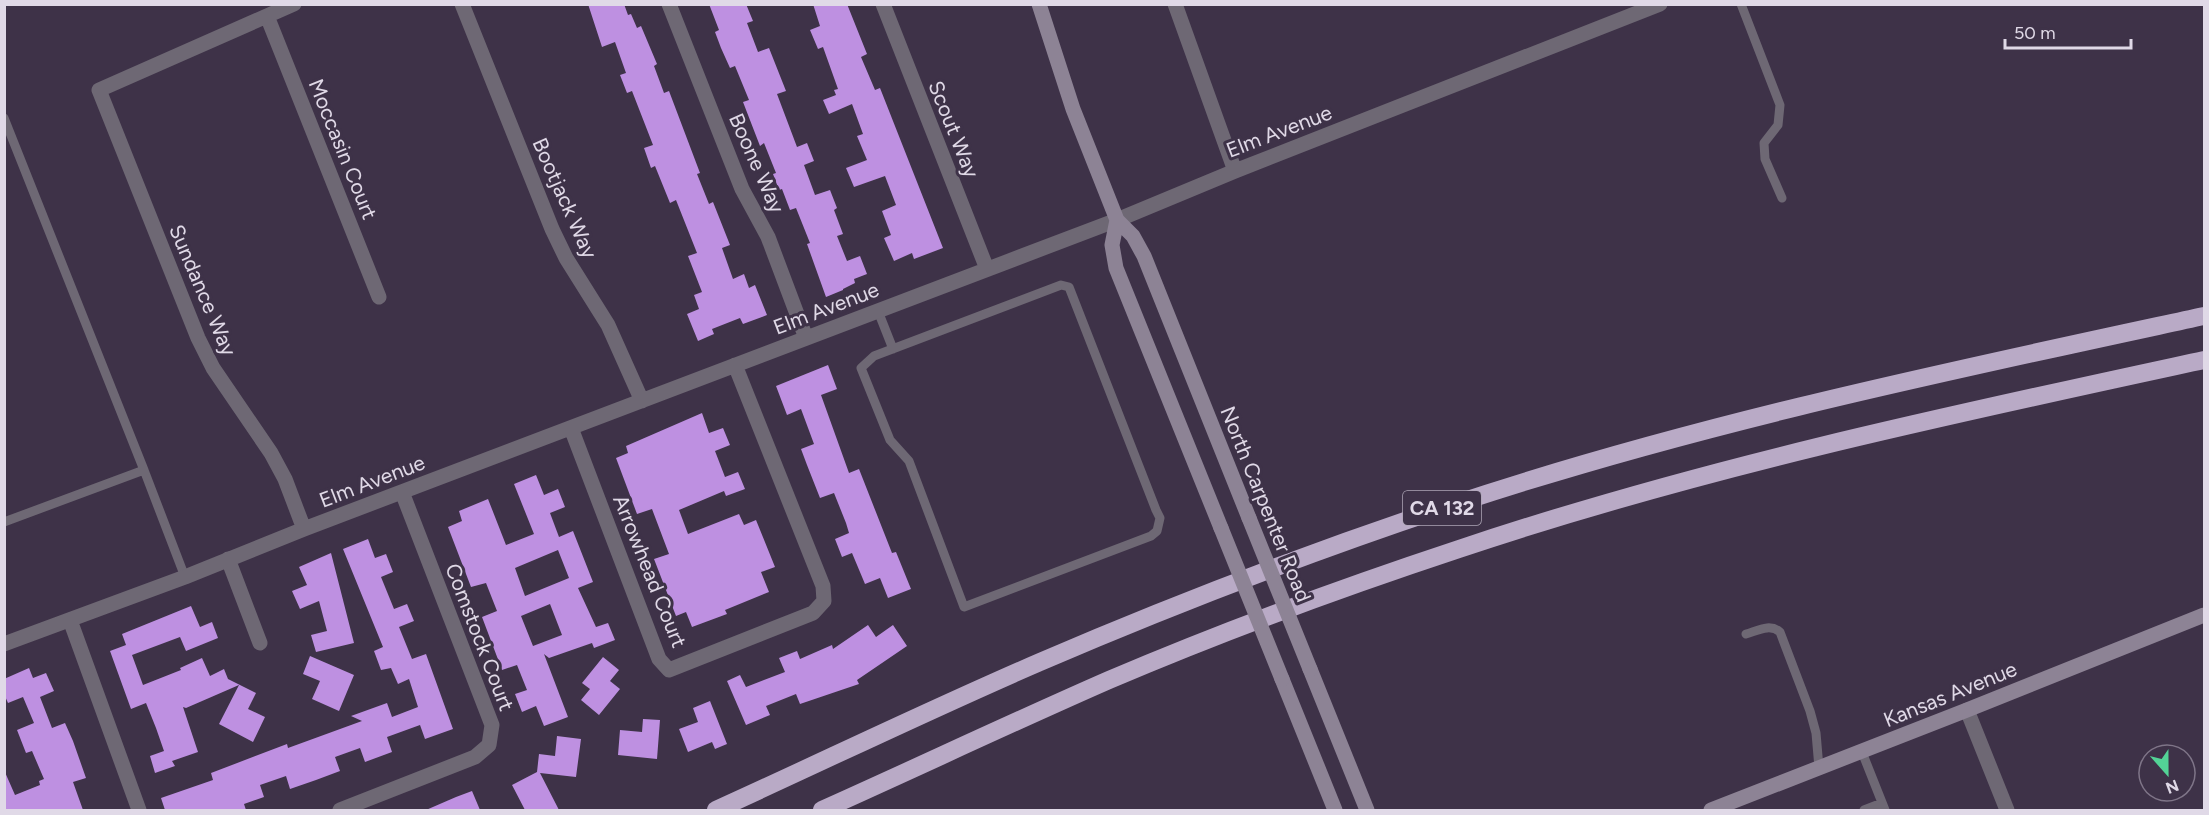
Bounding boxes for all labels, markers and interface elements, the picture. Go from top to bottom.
scale bar [2005,12,2131,50]
text: 50 m [2014,22,2056,44]
street label: Moccasin Court [303,75,383,223]
street label: Scout Way [923,77,985,181]
street label: Elm Avenue [1223,99,1335,163]
street label: Boone Way [724,109,790,217]
street label: Bootjack Way [527,134,603,262]
street label: Sundance Way [164,221,242,359]
street label: Elm Avenue [770,276,882,340]
street label: North Carpenter Road [1215,402,1317,606]
street label: Elm Avenue [316,449,428,513]
street label: Arrowhead Court [608,491,692,651]
road number: CA 132 [1403,491,1481,525]
street label: Comstock Court [440,560,520,714]
street label: Kansas Avenue [1880,656,2020,732]
north arrow [2137,743,2197,803]
text: N [2163,775,2181,798]

